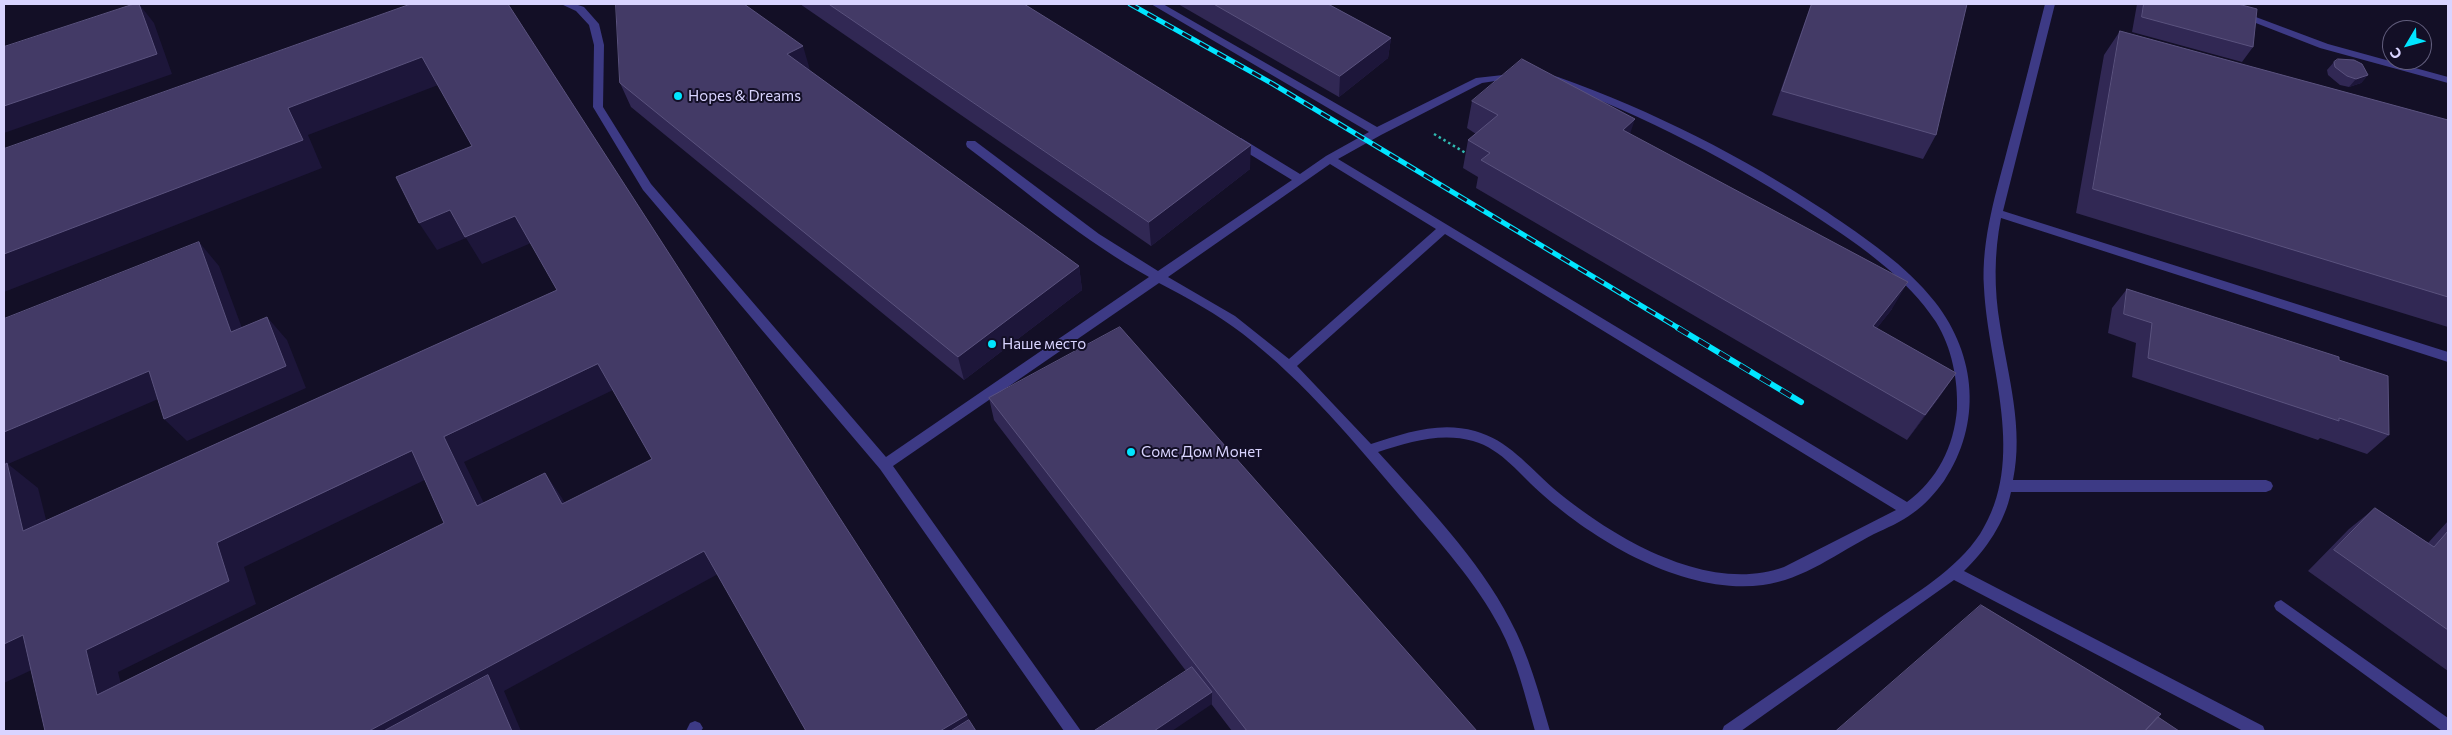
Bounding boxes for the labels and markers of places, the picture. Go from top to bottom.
place label: Hopes & Dreams [688,87,801,105]
marker: Hopes & Dreams [672,90,684,102]
place label: Наше место [1002,335,1086,353]
marker: Наше место [986,338,998,350]
place label: Сомс Дом Монет [1141,443,1262,461]
marker: Сомс Дом Монет [1125,446,1137,458]

